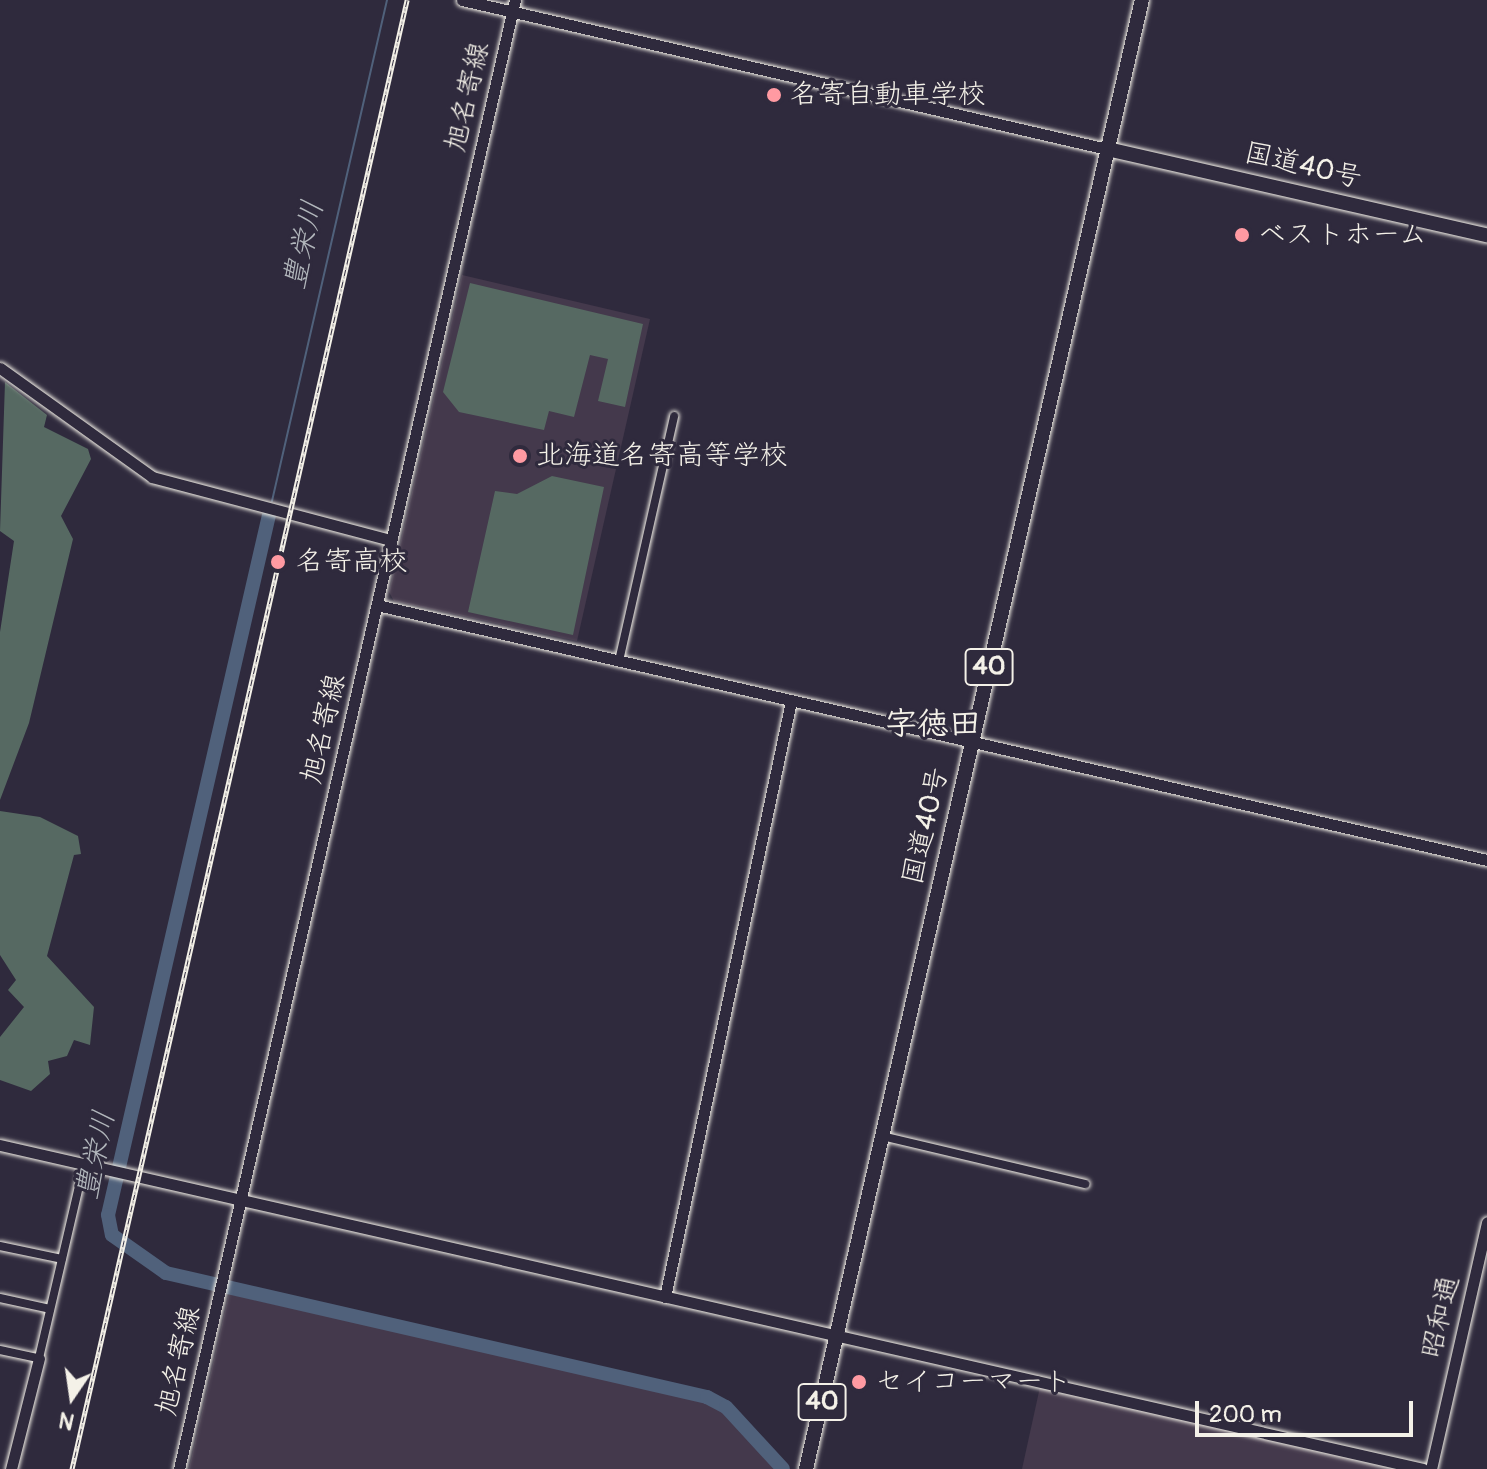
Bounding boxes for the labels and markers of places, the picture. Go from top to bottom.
place label: 名寄自動車学校 [790,78,986,112]
marker: 名寄自動車学校 [765,86,783,104]
place label: ベストホーム [1258,218,1426,252]
marker: ベストホーム [1233,226,1251,244]
place label: 北海道名寄高等学校 [536,439,788,473]
marker: 北海道名寄高等学校 [511,447,529,465]
place label: 名寄高校 [296,545,408,579]
marker: 名寄高校 [267,551,289,573]
place label: セイコーマート [875,1365,1071,1399]
marker: セイコーマート [850,1373,868,1391]

